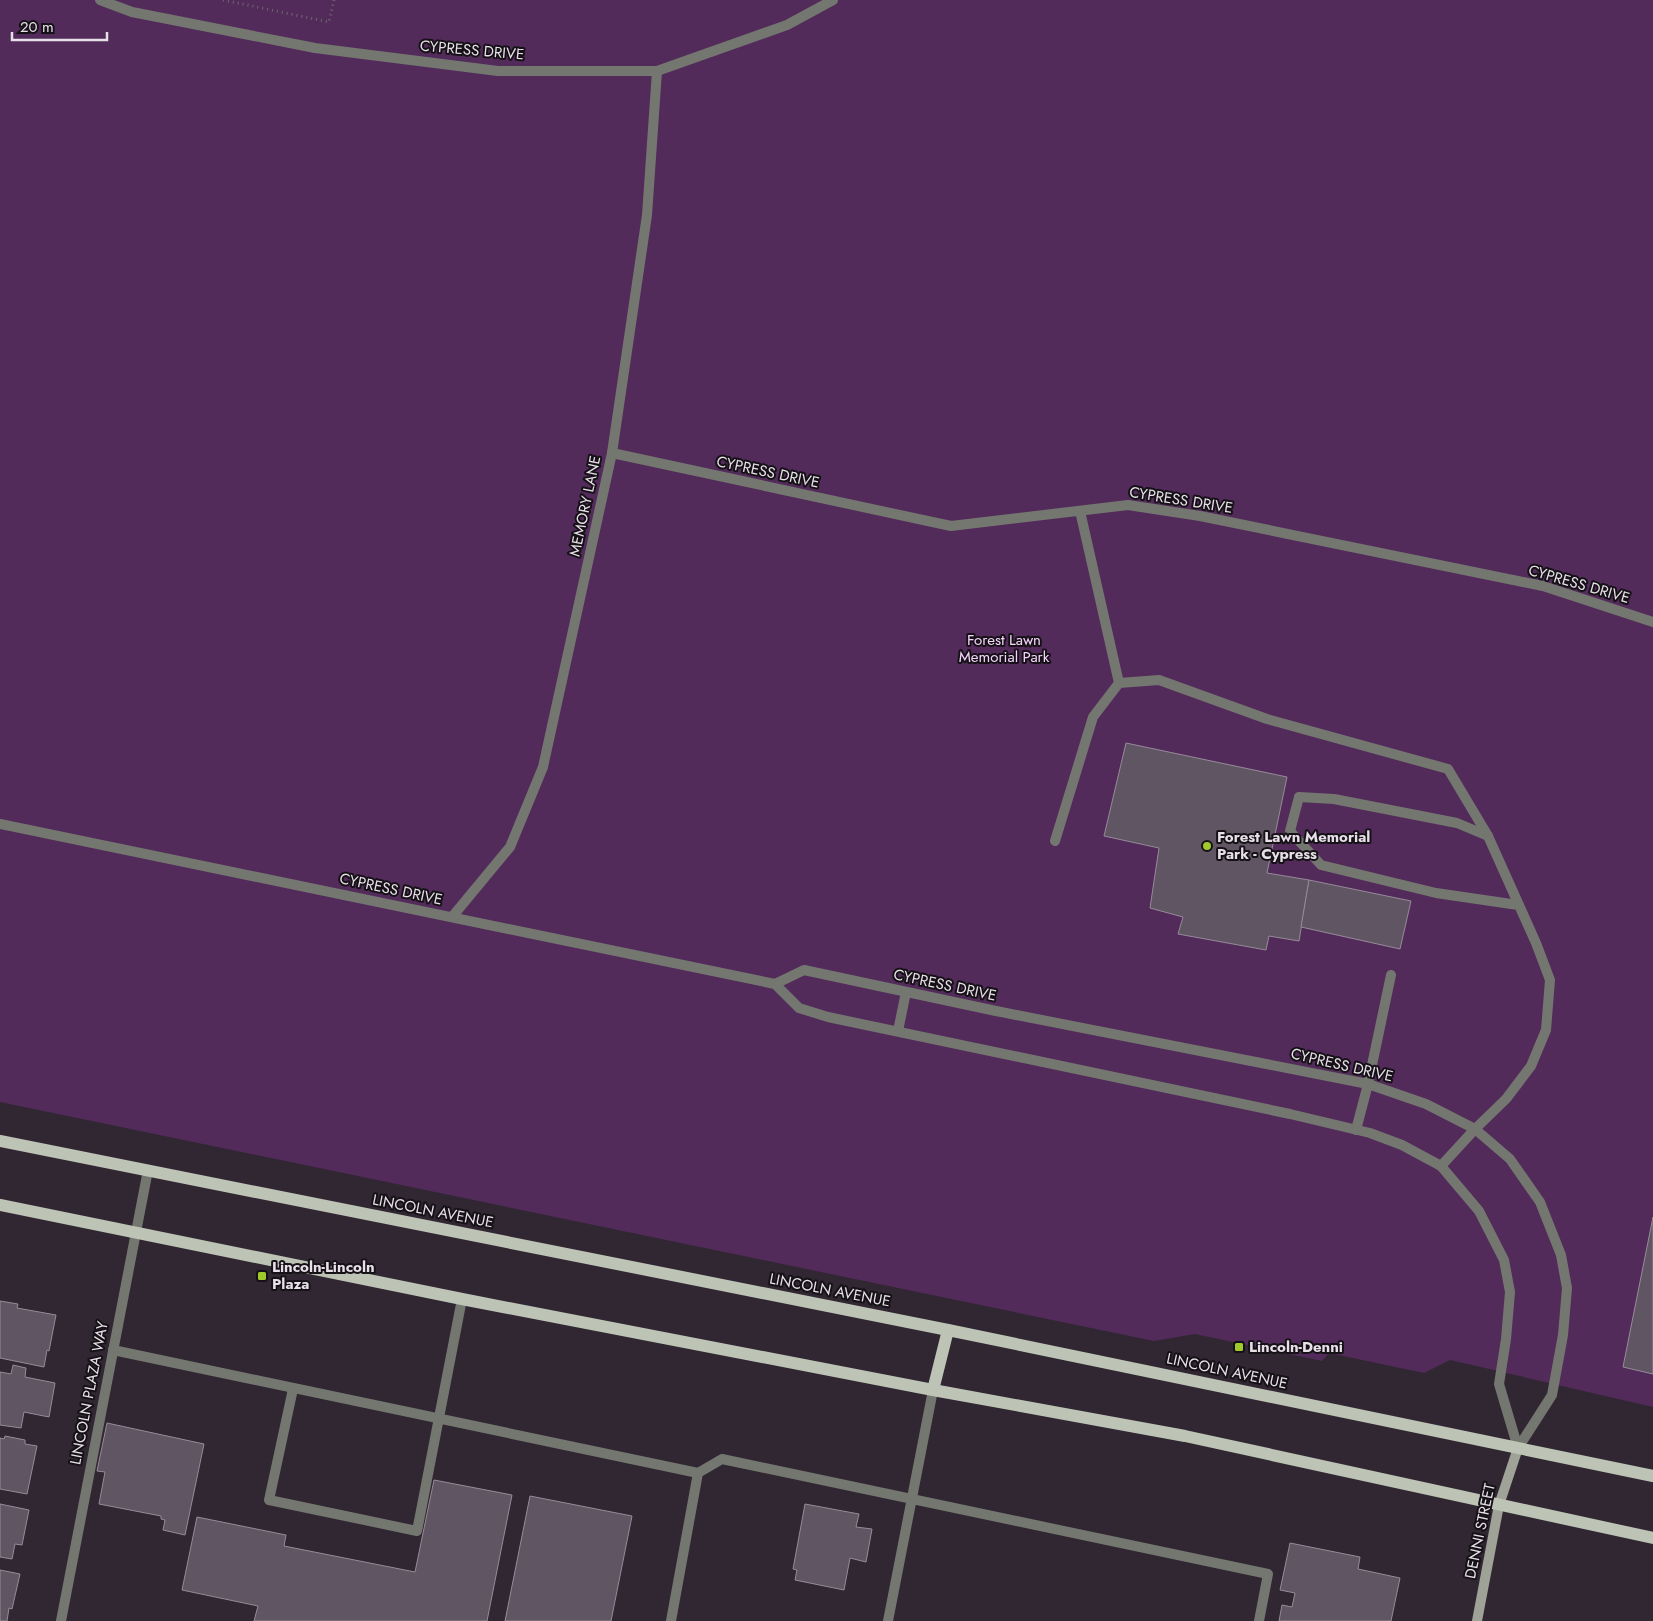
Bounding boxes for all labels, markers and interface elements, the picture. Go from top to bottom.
scale bar [12,10,108,42]
text: 20 m [20,16,54,38]
street label: CYPRESS DRIVE [419,34,525,66]
street label: CYPRESS DRIVE [715,450,821,494]
street label: MEMORY LANE [564,453,606,559]
street label: CYPRESS DRIVE [1128,481,1234,519]
street label: CYPRESS DRIVE [1526,559,1632,609]
park label: Forest Lawn Memorial Park [959,629,1050,668]
place label: Forest Lawn Memorial Park - Cypress [1217,826,1370,865]
marker: Forest Lawn Memorial Park - Cypress [1201,840,1213,852]
street label: CYPRESS DRIVE [338,867,444,911]
street label: CYPRESS DRIVE [892,963,998,1007]
street label: CYPRESS DRIVE [1289,1043,1395,1087]
street label: LINCOLN AVENUE [371,1188,495,1234]
place label: Lincoln-Lincoln Plaza [272,1256,375,1295]
street label: LINCOLN AVENUE [768,1267,892,1313]
marker: Lincoln-Lincoln Plaza [256,1270,268,1282]
street label: LINCOLN PLAZA WAY [64,1319,114,1467]
place label: Lincoln-Denni [1249,1336,1343,1358]
marker: Lincoln-Denni [1233,1341,1245,1353]
street label: LINCOLN AVENUE [1165,1347,1289,1395]
street label: DENNI STREET [1459,1481,1501,1581]

